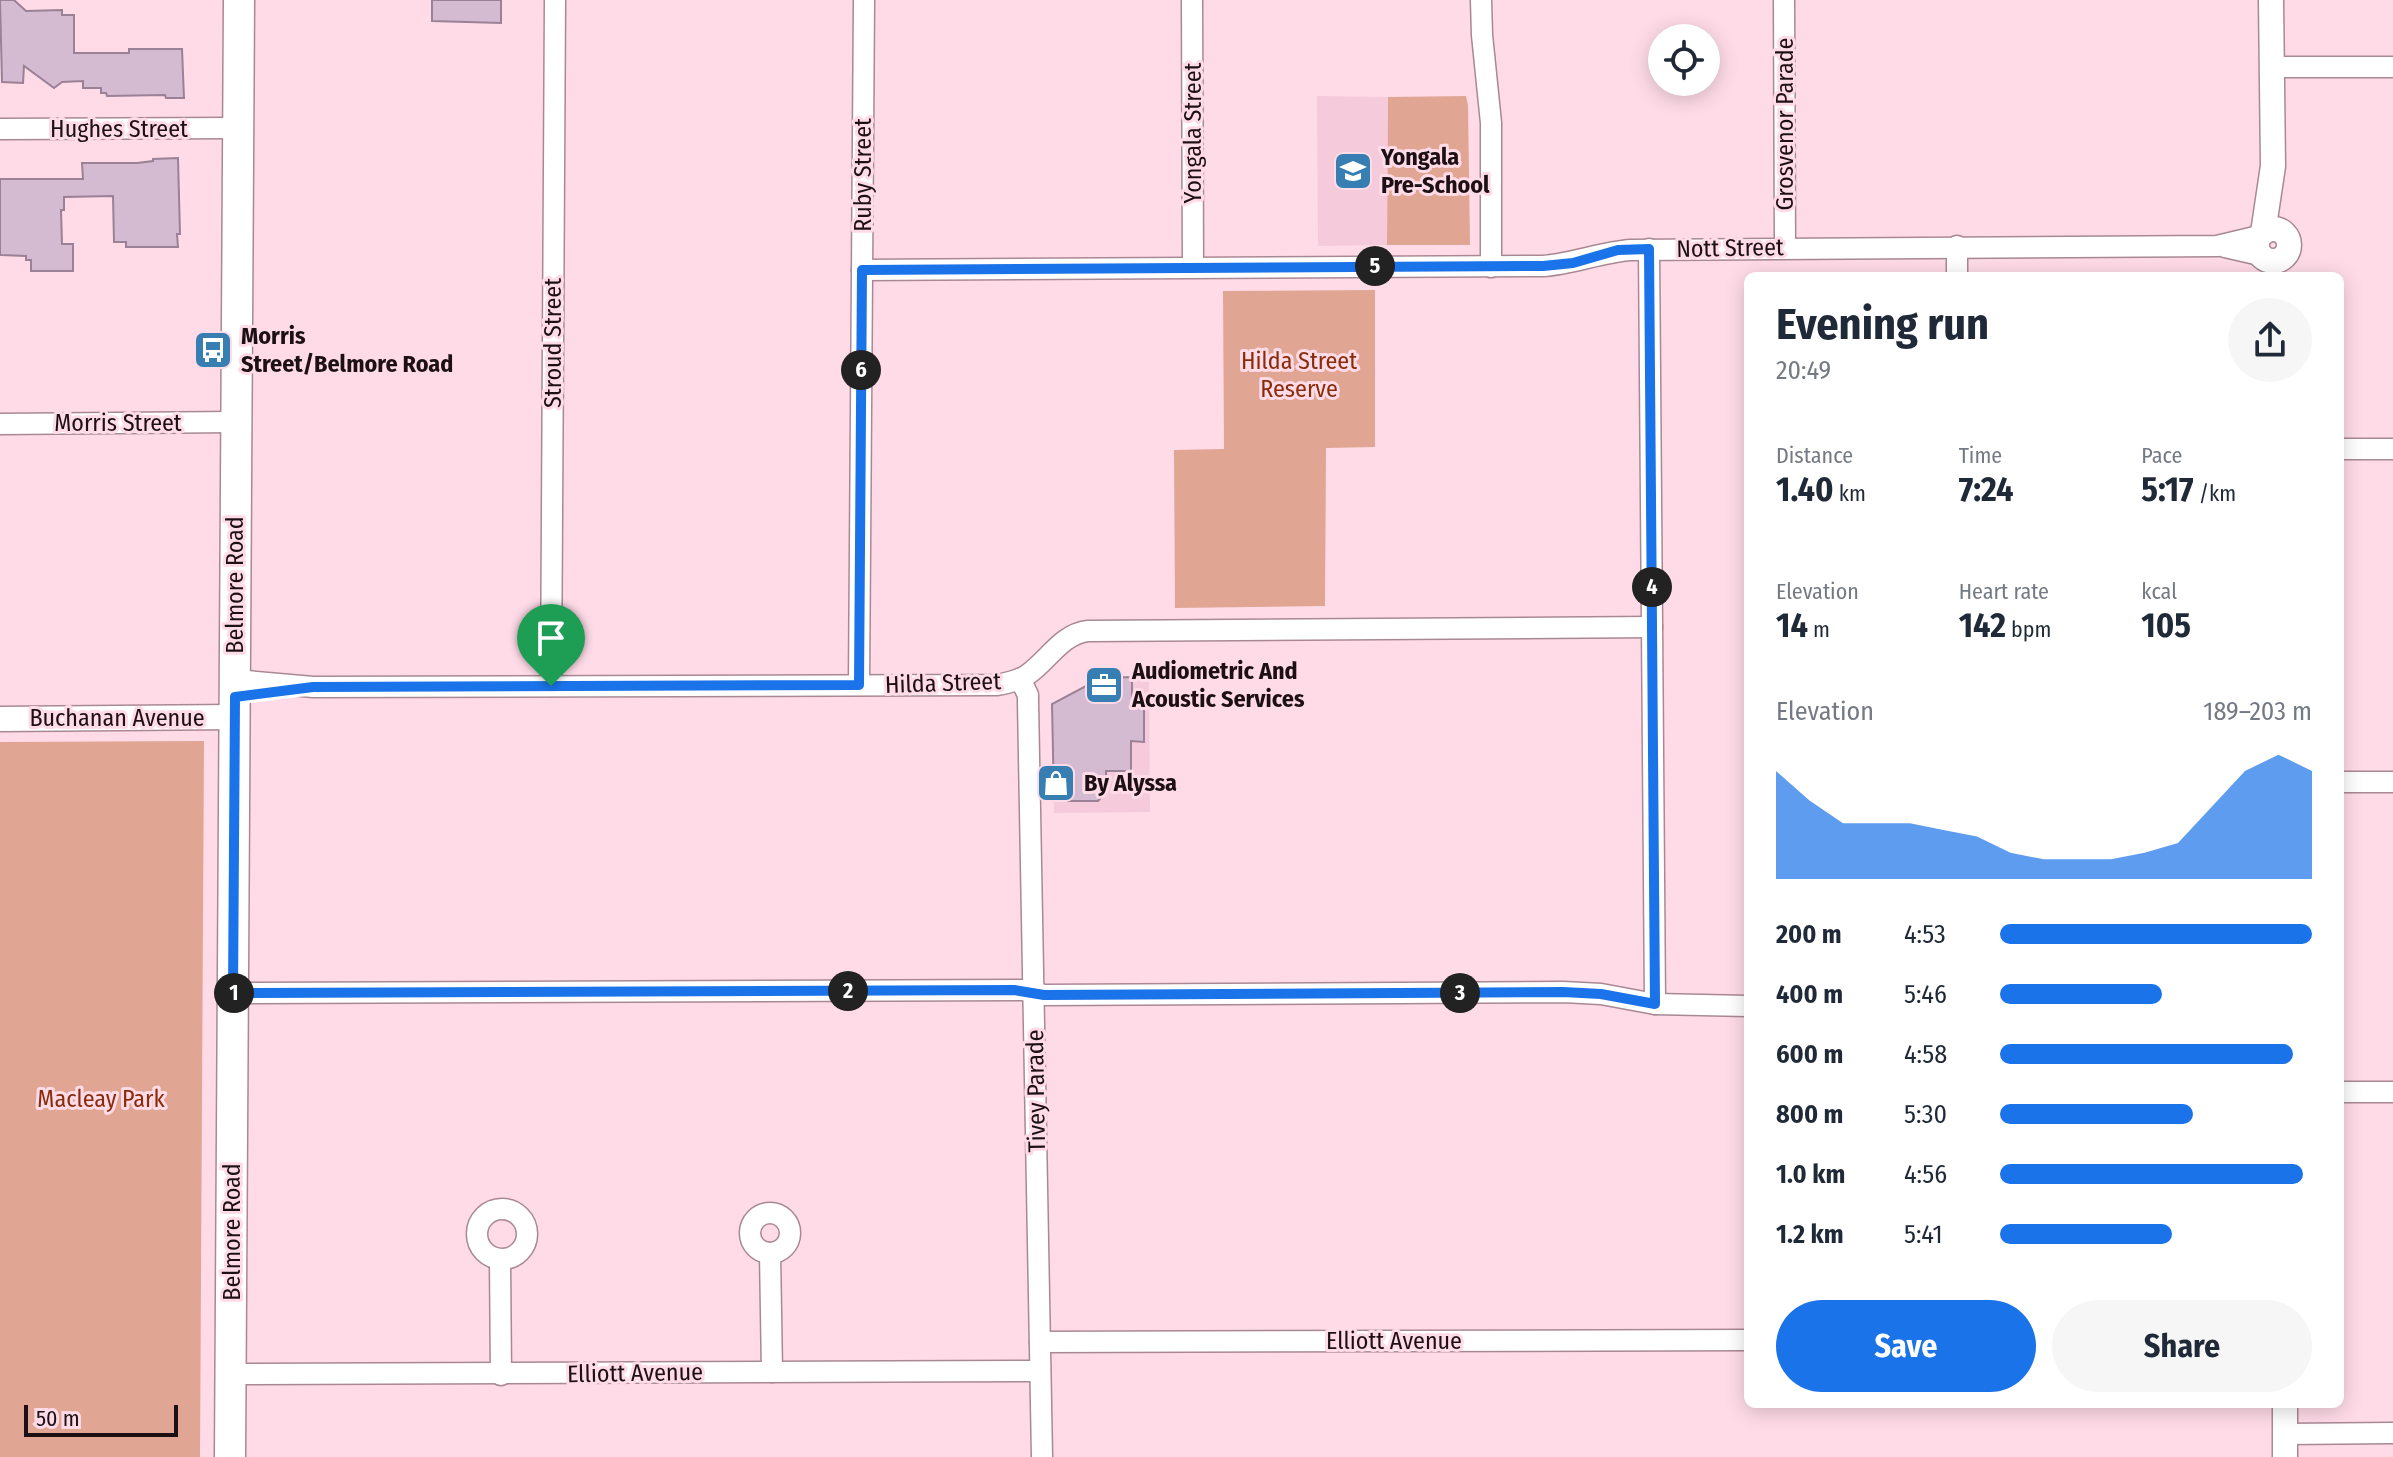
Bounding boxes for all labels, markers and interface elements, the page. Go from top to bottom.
map controls [1648,24,1720,96]
button: locate [1648,24,1720,96]
street label: Grosvenor Parade [1771,38,1799,210]
street label: Yongala Street [1179,62,1207,203]
street label: Hughes Street [50,115,188,143]
street label: Ruby Street [849,118,877,232]
place label: Yongala Pre-School [1380,143,1490,199]
school or university icon: Yongala Pre-School [1332,150,1374,192]
street label: Nott Street [1676,233,1784,263]
pin: 5 [1355,246,1395,286]
text: 5 [1370,252,1380,279]
street label: Stroud Street [539,278,567,408]
text: Evening run [1776,298,1989,351]
button: share [2228,298,2312,382]
place label: Morris Street/Belmore Road [241,322,453,378]
bus stop icon: Morris Street/Belmore Road [192,329,234,371]
park label: Hilda Street Reserve [1241,347,1357,403]
pin: 6 [841,350,881,390]
text: 20:49 [1776,355,1831,386]
text: 6 [855,356,867,383]
street label: Morris Street [54,409,182,437]
text: Distance [1776,442,1853,469]
text: Time [1959,442,2002,469]
text: Pace [2141,442,2182,469]
text: 1.40 [1776,469,1833,510]
text: 7:24 [1959,469,2013,510]
text: 5:17 [2141,469,2194,510]
text: km [1833,480,1866,507]
text: /km [2194,480,2236,507]
street label: Belmore Road [221,516,249,654]
pin: 4 [1632,567,1672,607]
text: 4 [1646,573,1658,600]
text: Elevation [1776,578,1859,605]
text: Heart rate [1959,578,2049,605]
text: kcal [2141,578,2177,605]
pin [517,604,585,686]
text: 14 [1776,605,1808,646]
text: 142 [1959,605,2006,646]
text: 105 [2141,605,2191,646]
icon: arrive [529,616,573,660]
text: m [1808,616,1830,643]
text: bpm [2006,616,2051,643]
place label: Audiometric And Acoustic Services [1131,657,1305,713]
office icon: Audiometric And Acoustic Services [1083,664,1125,706]
street label: Hilda Street [884,667,1002,699]
text: Elevation [1776,696,1874,727]
text: 189–203 m [2203,696,2312,727]
street label: Buchanan Avenue [29,704,205,732]
shop icon: By Alyssa [1035,762,1077,804]
place label: By Alyssa [1084,769,1177,797]
text: 200 m [1776,919,1842,950]
text: 4:53 [1904,919,1946,950]
pin: 2 [828,971,868,1011]
pin: 1 [214,973,254,1013]
pin: 3 [1440,973,1480,1013]
text: 2 [843,977,853,1004]
text: 1 [229,979,239,1006]
text: 3 [1455,979,1465,1006]
text: 400 m [1776,979,1843,1010]
text: 5:46 [1904,979,1947,1010]
street label: Tivey Parade [1021,1029,1051,1153]
text: 600 m [1776,1039,1843,1070]
text: 4:58 [1904,1039,1947,1070]
park label: Macleay Park [37,1085,165,1113]
text: 800 m [1776,1099,1843,1130]
text: 5:30 [1904,1099,1947,1130]
text: 1.0 km [1776,1159,1845,1190]
text: 4:56 [1904,1159,1947,1190]
street label: Belmore Road [218,1163,246,1301]
text: 1.2 km [1776,1219,1843,1250]
text: 5:41 [1904,1219,1943,1250]
button: Save [1776,1300,2036,1392]
button: Share [2052,1300,2312,1392]
street label: Elliott Avenue [1326,1327,1462,1355]
street label: Elliott Avenue [567,1358,703,1388]
scale bar [24,1401,178,1437]
text: 50 m [36,1405,80,1432]

